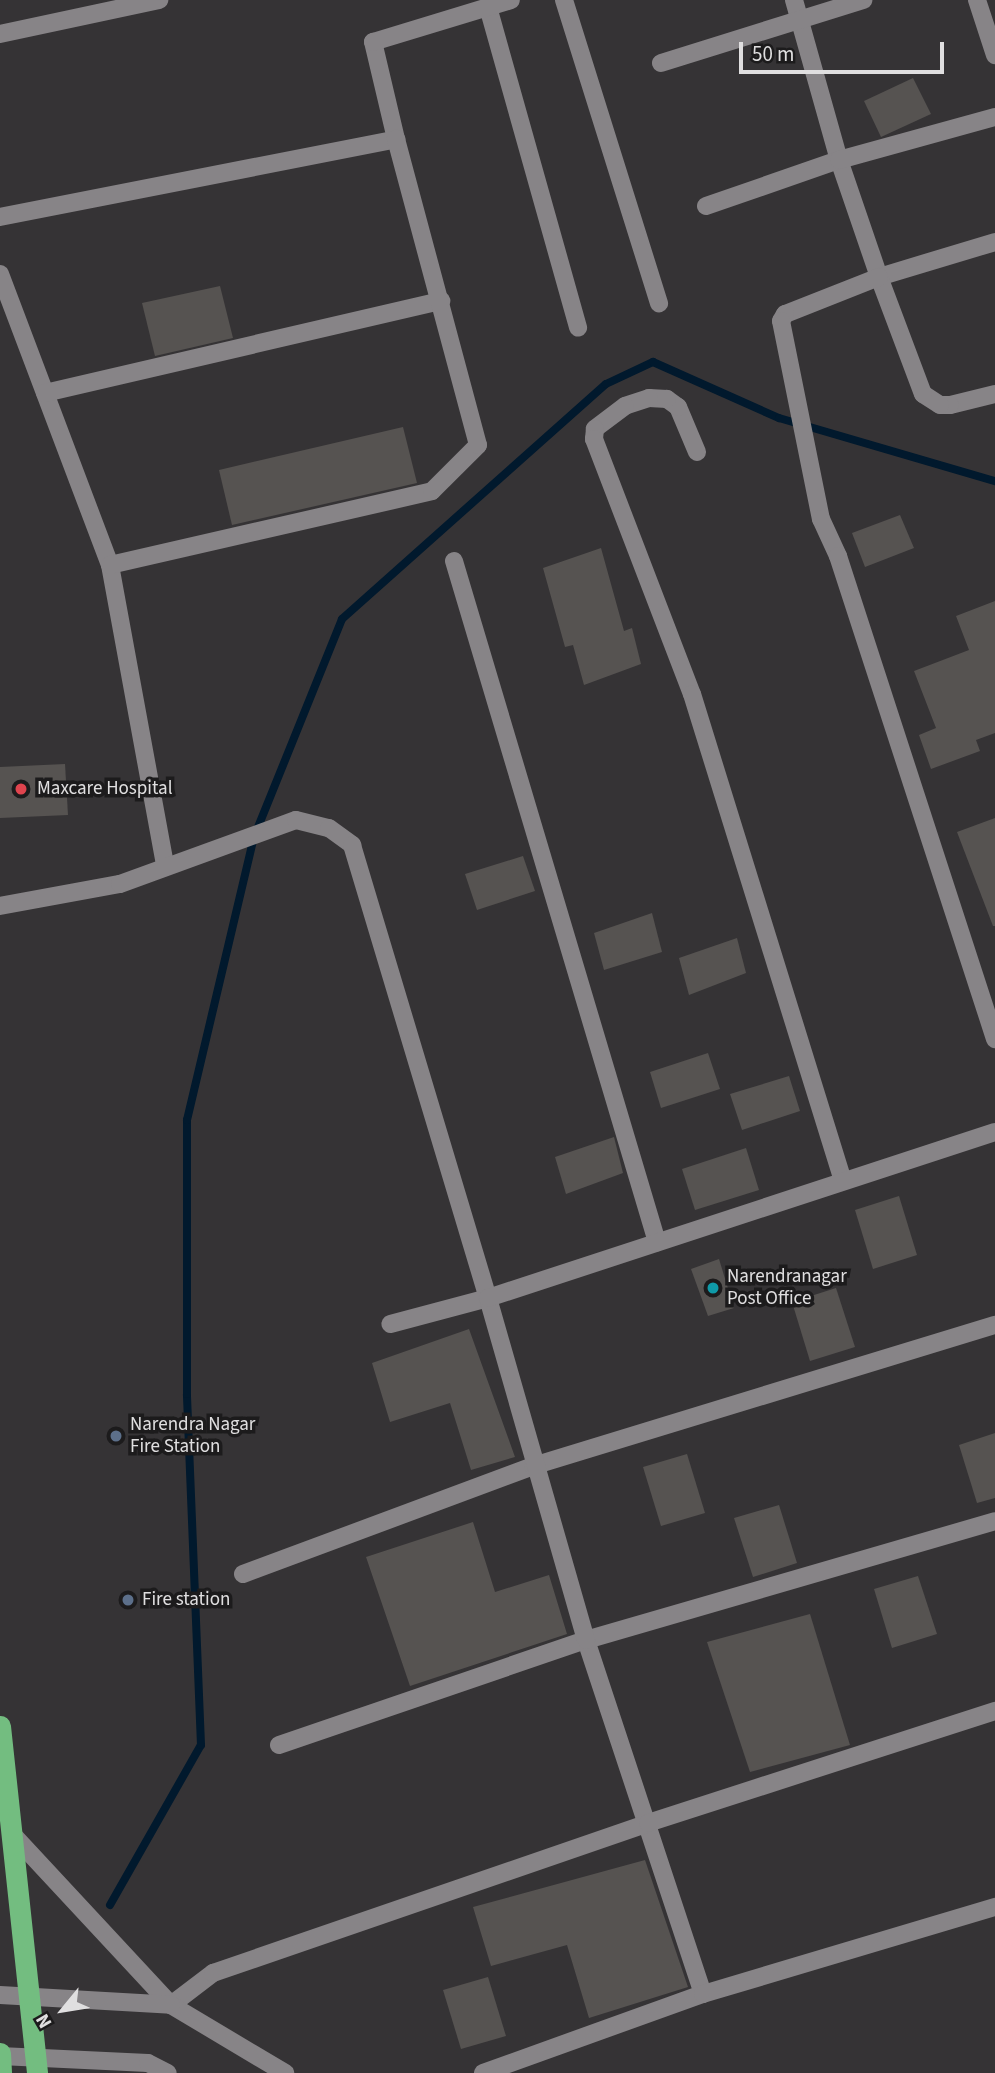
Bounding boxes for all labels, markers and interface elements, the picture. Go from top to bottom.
scale bar [743,28,948,72]
text: 50 m [752,39,794,69]
place label: Maxcare Hospital [37,778,172,800]
marker: Maxcare Hospital [11,779,31,799]
place label: Narendranagar Post Office [727,1266,847,1310]
marker: Narendranagar Post Office [705,1280,721,1296]
place label: Narendra Nagar Fire Station [130,1414,255,1458]
marker: Narendra Nagar Fire Station [108,1428,124,1444]
place label: Fire station [142,1589,230,1611]
marker: Fire station [120,1592,136,1608]
north arrow [28,1975,98,2045]
text: N [30,2009,59,2033]

